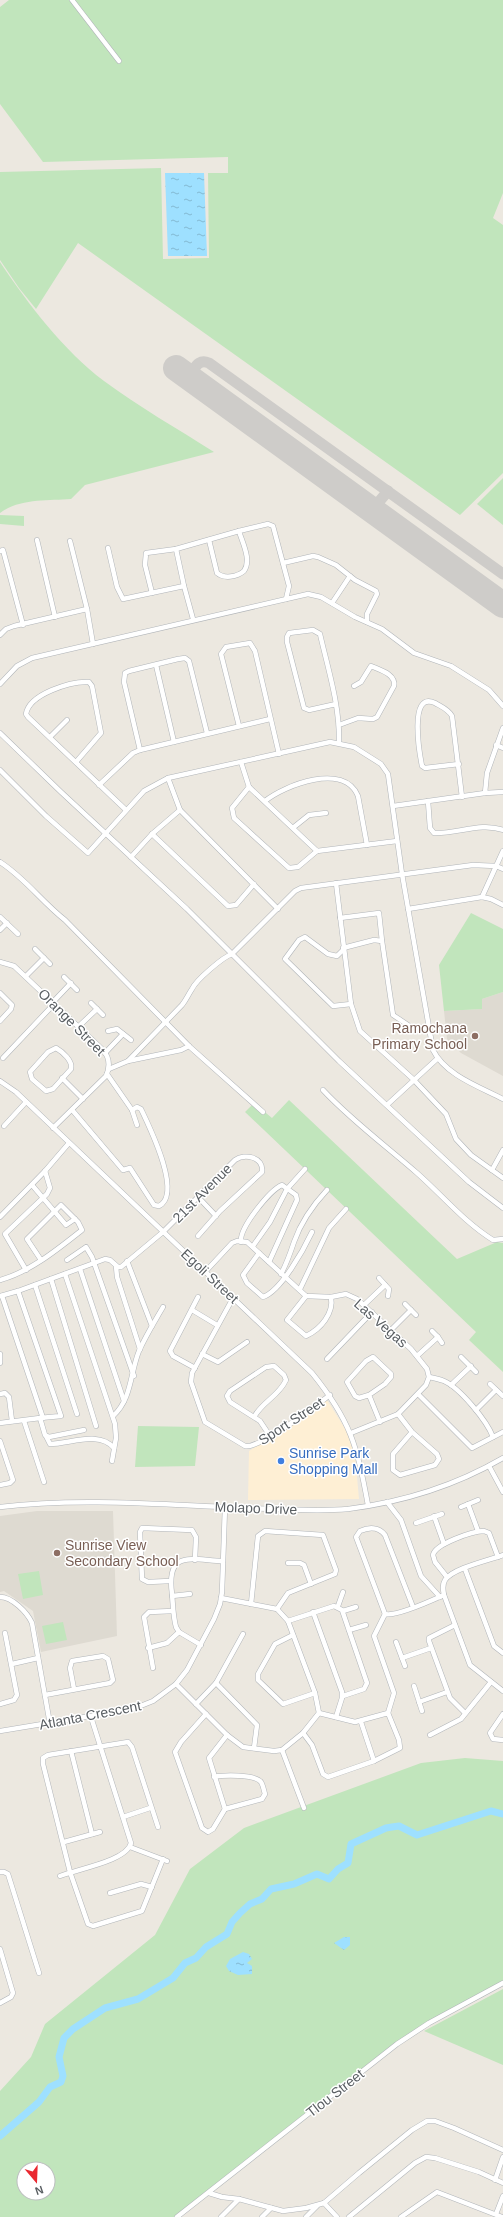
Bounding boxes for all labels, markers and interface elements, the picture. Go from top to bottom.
street label: Orange Street [35,985,109,1059]
place label: Ramochana Primary School [372,1020,467,1052]
marker: Ramochana Primary School [470,1031,480,1041]
street label: 21st Avenue [169,1160,235,1226]
street label: Egoli Street [178,1245,242,1307]
street label: Las Vegas [351,1296,411,1350]
street label: Sport Street [255,1394,327,1448]
place label: Sunrise Park Shopping Mall [289,1445,378,1477]
marker: Sunrise Park Shopping Mall [276,1456,286,1466]
street label: Molapo Drive [215,1499,298,1517]
place label: Sunrise View Secondary School [65,1537,179,1569]
marker: Sunrise View Secondary School [52,1548,62,1558]
street label: Atlanta Crescent [38,1697,142,1733]
street label: Tlou Street [303,2066,367,2120]
north arrow [16,2161,56,2201]
text: N [33,2183,45,2197]

